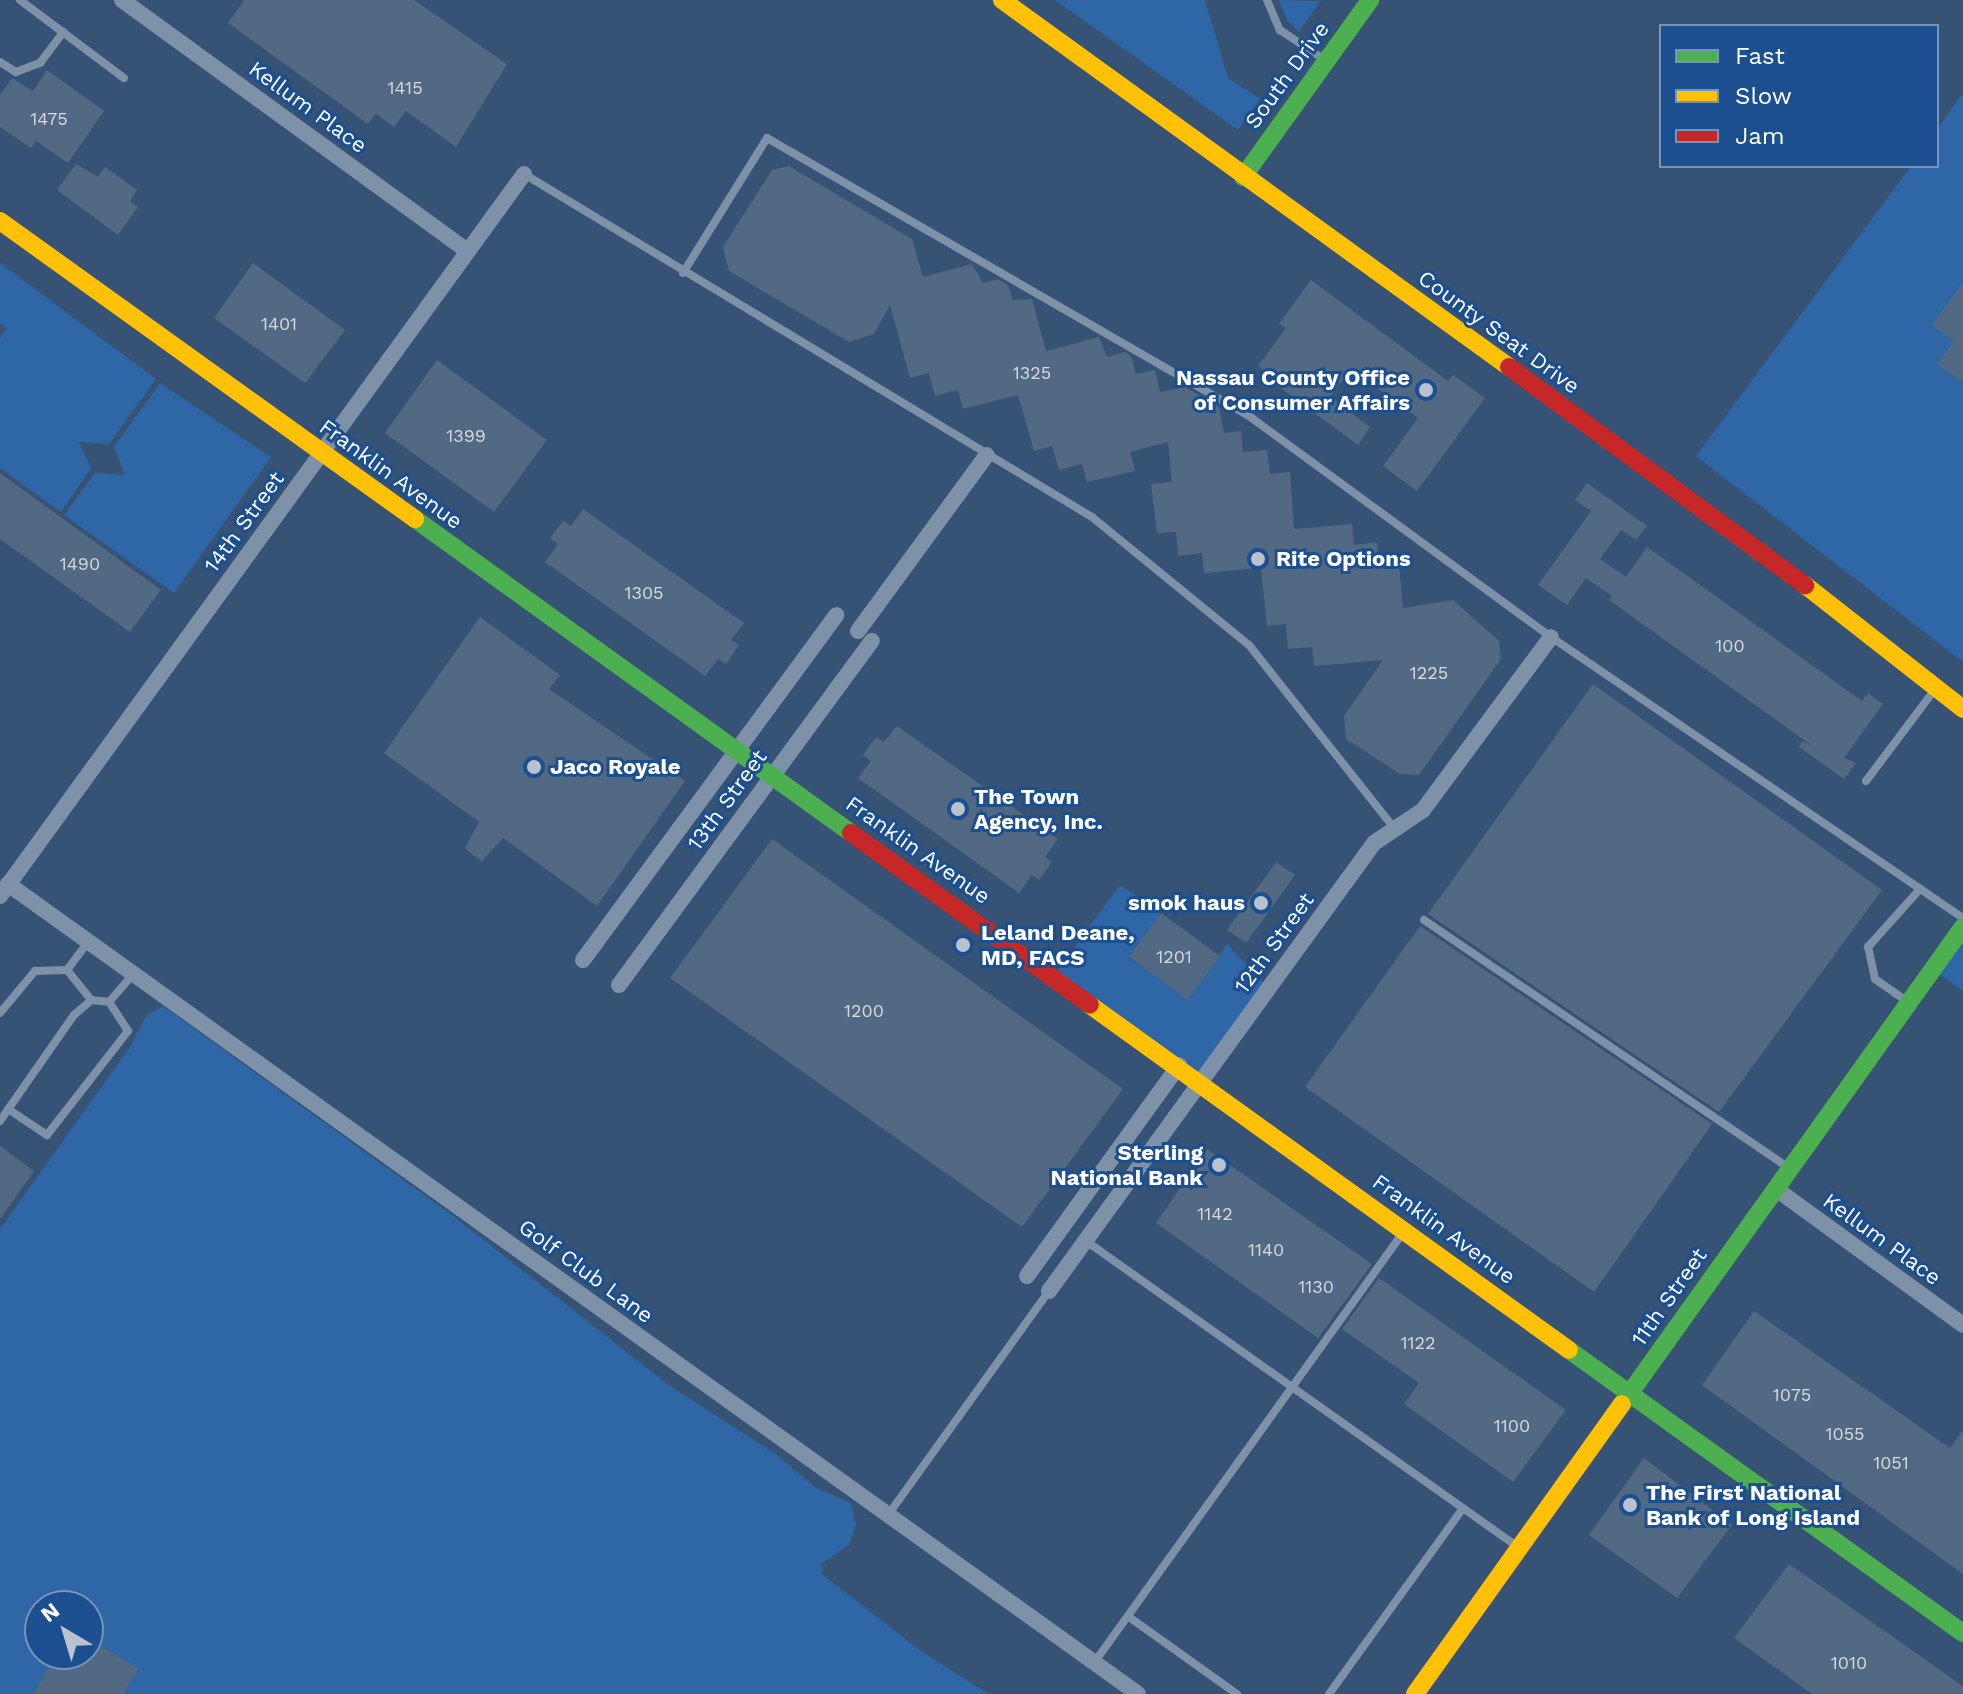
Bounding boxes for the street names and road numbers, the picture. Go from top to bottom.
street label: South Drive [1239,16,1335,134]
street label: Kellum Place [244,55,372,159]
street label: County Seat Drive [1413,264,1585,400]
street label: Franklin Avenue [314,413,468,535]
street label: 14th Street [198,466,290,578]
street label: 13th Street [682,745,772,855]
street label: Franklin Avenue [840,790,996,910]
street label: 12th Street [1229,888,1319,998]
street label: Franklin Avenue [1367,1168,1521,1290]
street label: Kellum Place [1818,1187,1946,1291]
street label: Golf Club Lane [513,1213,659,1329]
street label: 11th Street [1626,1243,1712,1351]

